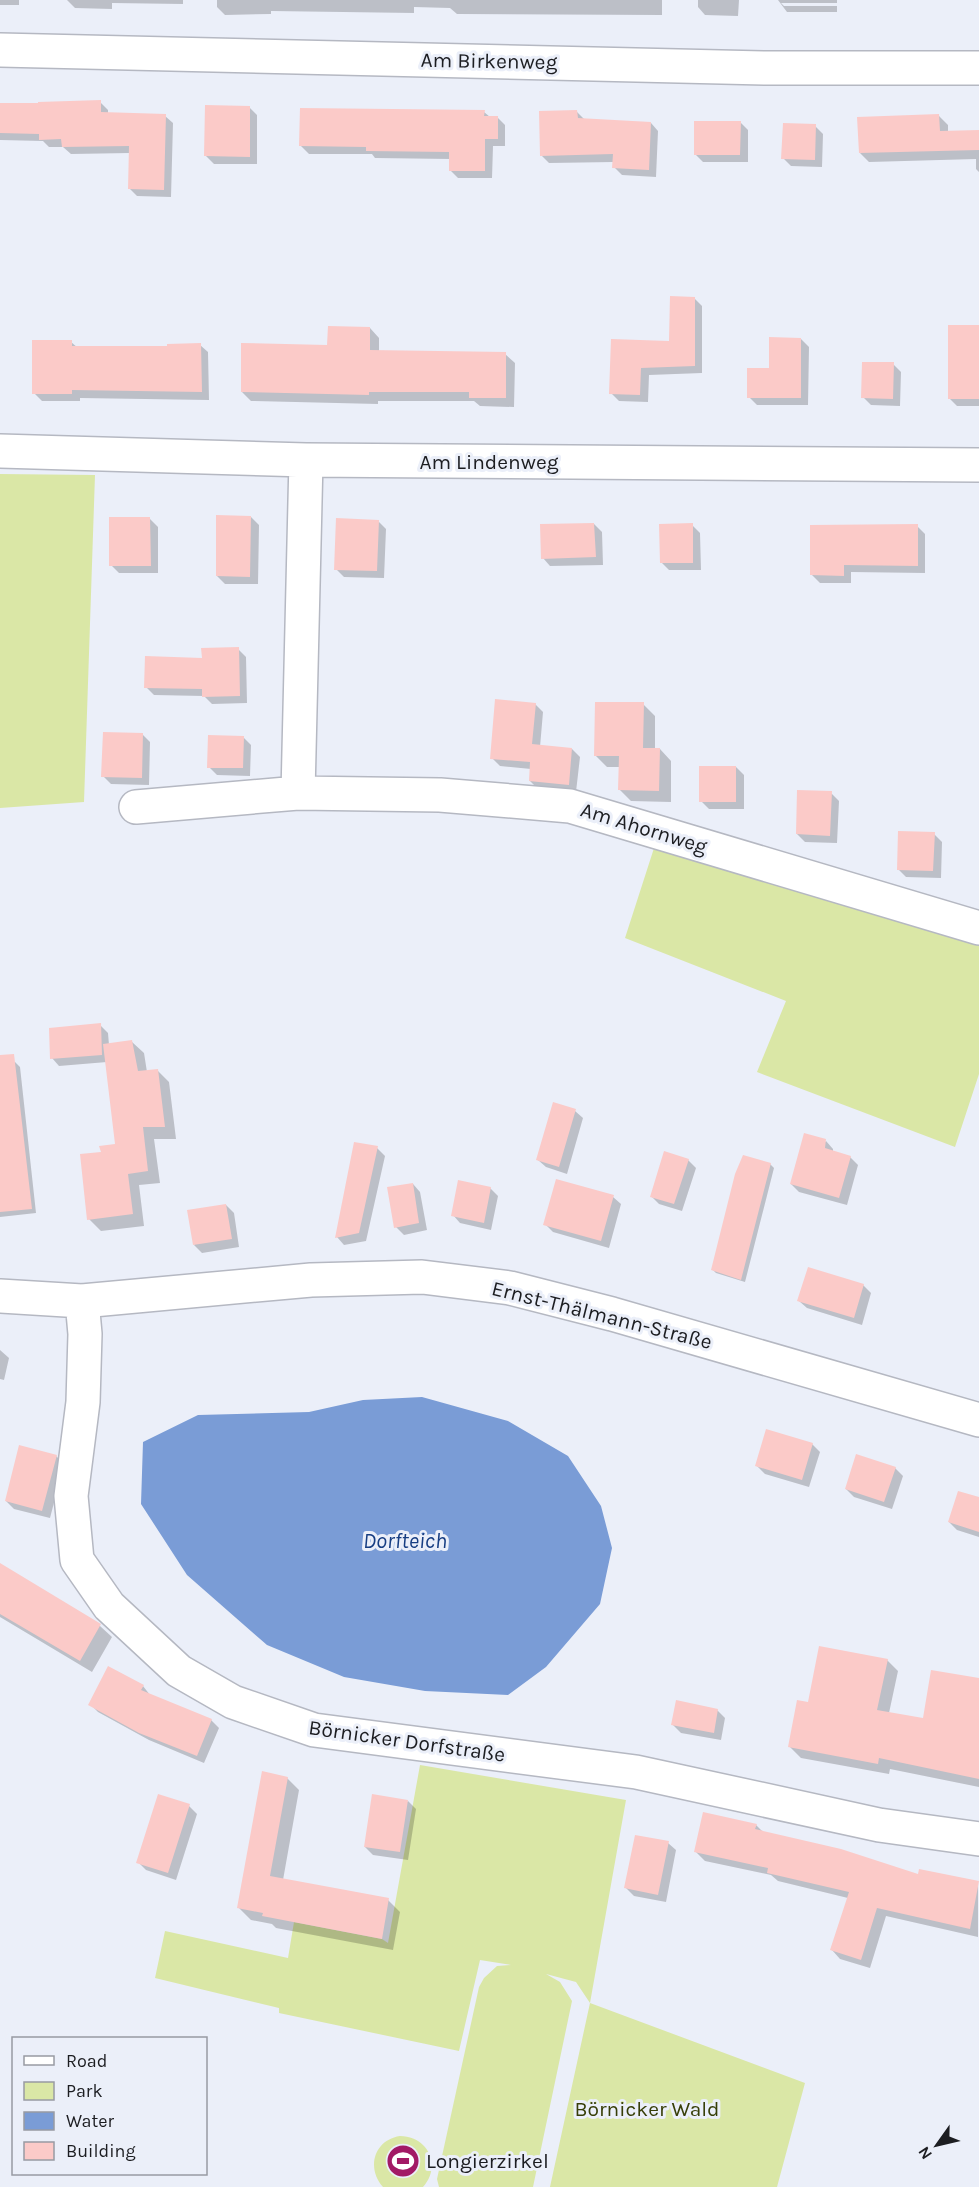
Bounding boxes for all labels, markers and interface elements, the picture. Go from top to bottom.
street label: Am Birkenweg [420,48,558,74]
street label: Am Lindenweg [419,450,559,474]
street label: Am Ahornweg [578,797,710,859]
street label: Ernst-Thälmann-Straße [489,1276,715,1354]
water label: Dorfteich [363,1528,447,1554]
street label: Börnicker Dorfstraße [307,1715,507,1767]
legend [12,2037,207,2175]
text: Road [66,2050,107,2072]
text: Park [66,2080,103,2102]
park label: Börnicker Wald [574,2097,720,2121]
text: Water [66,2110,114,2132]
north arrow [907,2115,967,2175]
text: Building [66,2140,136,2162]
sports icon: Longierzirkel [385,2143,421,2179]
text: N [914,2143,936,2163]
place label: Longierzirkel [426,2149,549,2173]

